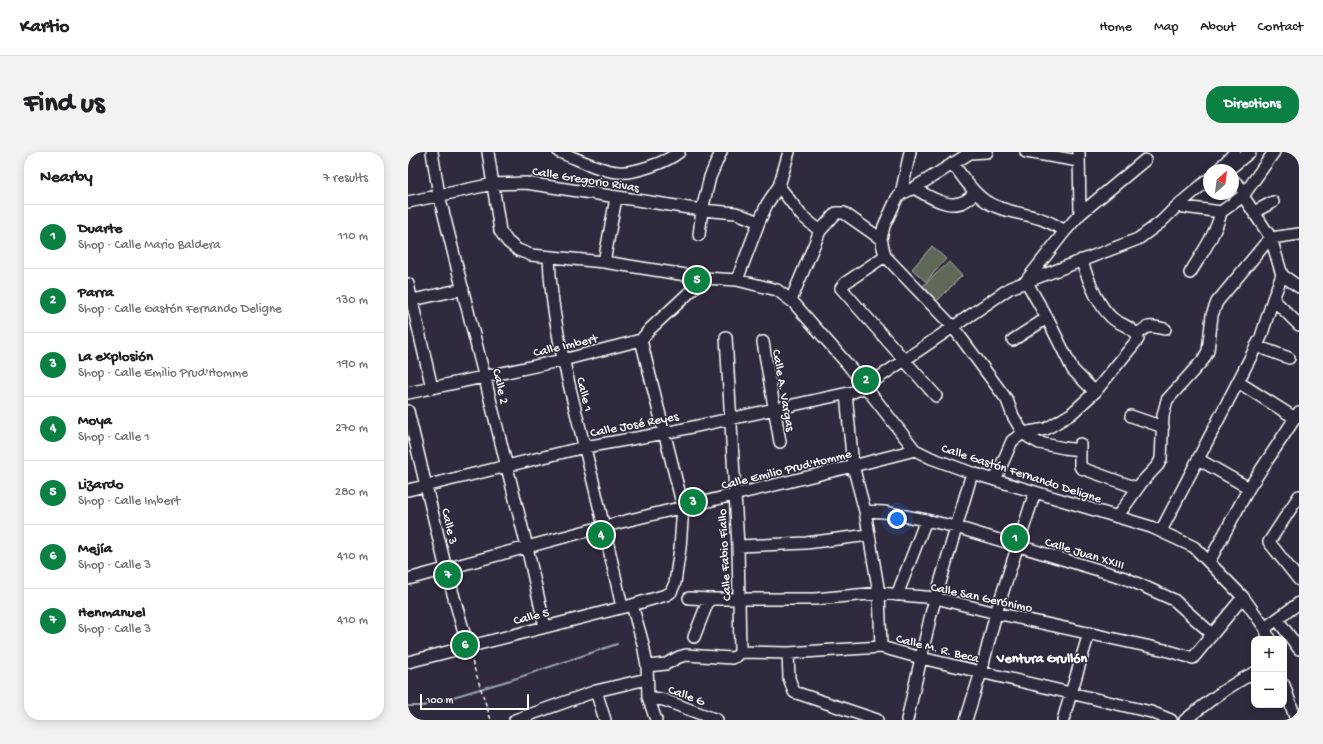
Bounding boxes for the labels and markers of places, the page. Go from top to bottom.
pin: 5 [684,265,710,295]
pin: 2 [853,365,879,395]
pin: 3 [680,487,706,517]
pin: 4 [588,520,614,550]
pin: 1 [1002,523,1028,553]
pin: 7 [435,560,461,590]
pin: 6 [452,630,478,660]

